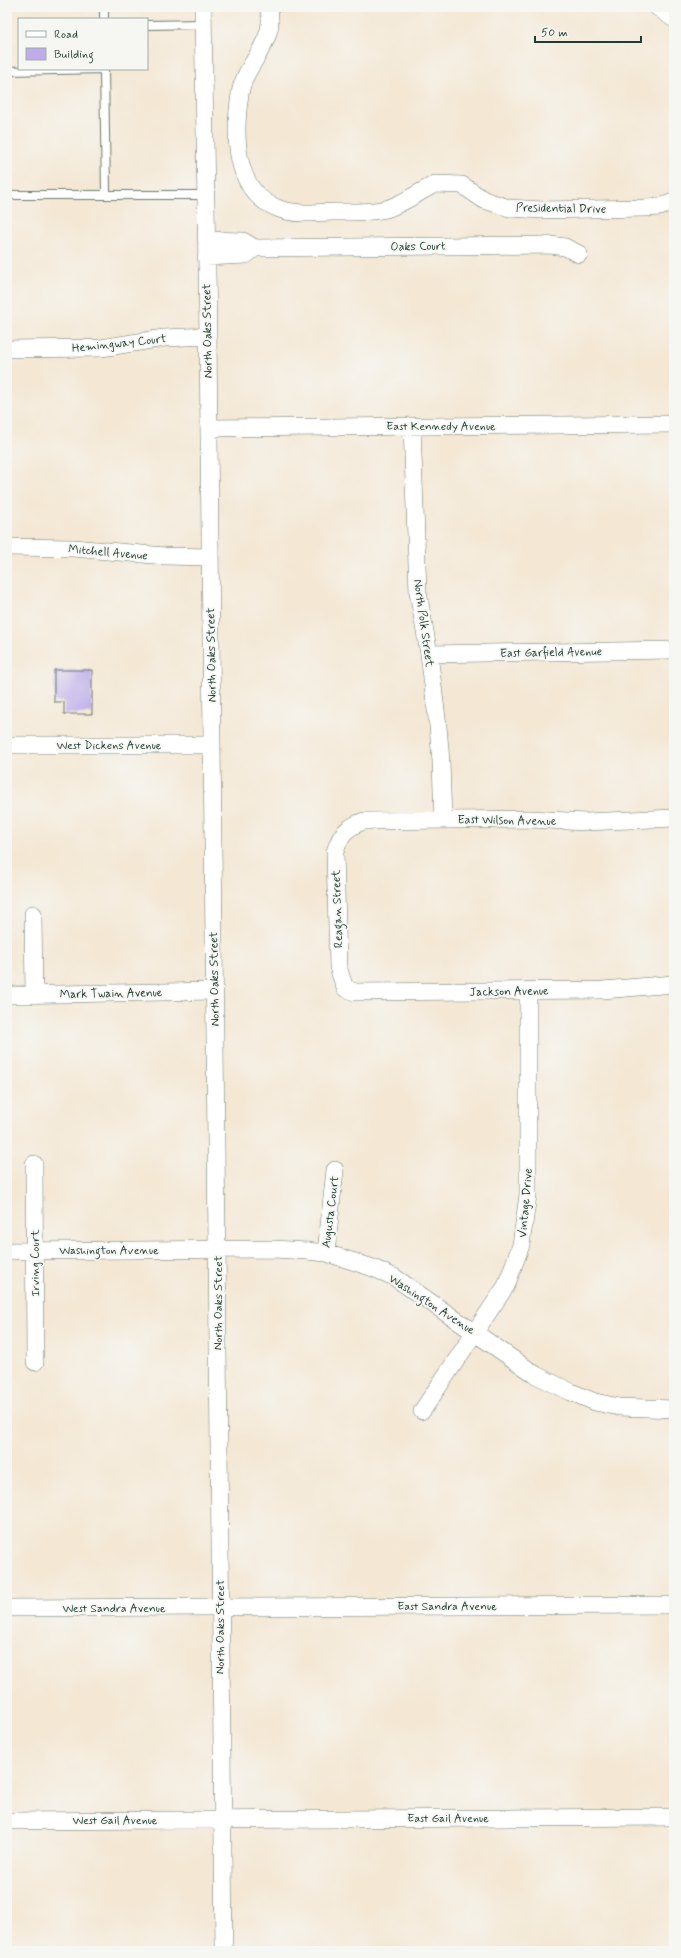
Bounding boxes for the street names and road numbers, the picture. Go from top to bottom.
street label: Presidential Drive [516,200,606,218]
street label: Oaks Court [390,239,446,255]
street label: North Oaks Street [199,283,217,378]
street label: Hemingway Court [71,331,168,357]
street label: East Kennedy Avenue [386,419,496,435]
street label: Mitchell Avenue [68,542,148,564]
street label: North Polk Street [409,578,437,668]
street label: North Oaks Street [203,607,221,702]
street label: East Garfield Avenue [500,644,602,662]
street label: West Dickens Avenue [57,738,162,754]
street label: East Wilson Avenue [457,812,557,830]
street label: Reagan Street [329,869,348,948]
street label: North Oaks Street [206,931,224,1026]
street label: Jackson Avenue [469,983,549,1001]
street label: Mark Twain Avenue [59,985,163,1003]
street label: Vintage Drive [515,1168,537,1238]
street label: Augusta Court [319,1175,343,1249]
street label: Irving Court [28,1229,44,1297]
street label: Washington Avenue [59,1243,159,1260]
street label: North Oaks Street [211,1255,227,1350]
street label: Washington Avenue [385,1271,478,1340]
street label: North Oaks Street [213,1579,229,1674]
street label: East Sandra Avenue [397,1599,497,1615]
street label: West Sandra Avenue [62,1601,166,1617]
street label: East Gail Avenue [407,1811,489,1827]
street label: West Gail Avenue [72,1813,158,1829]

